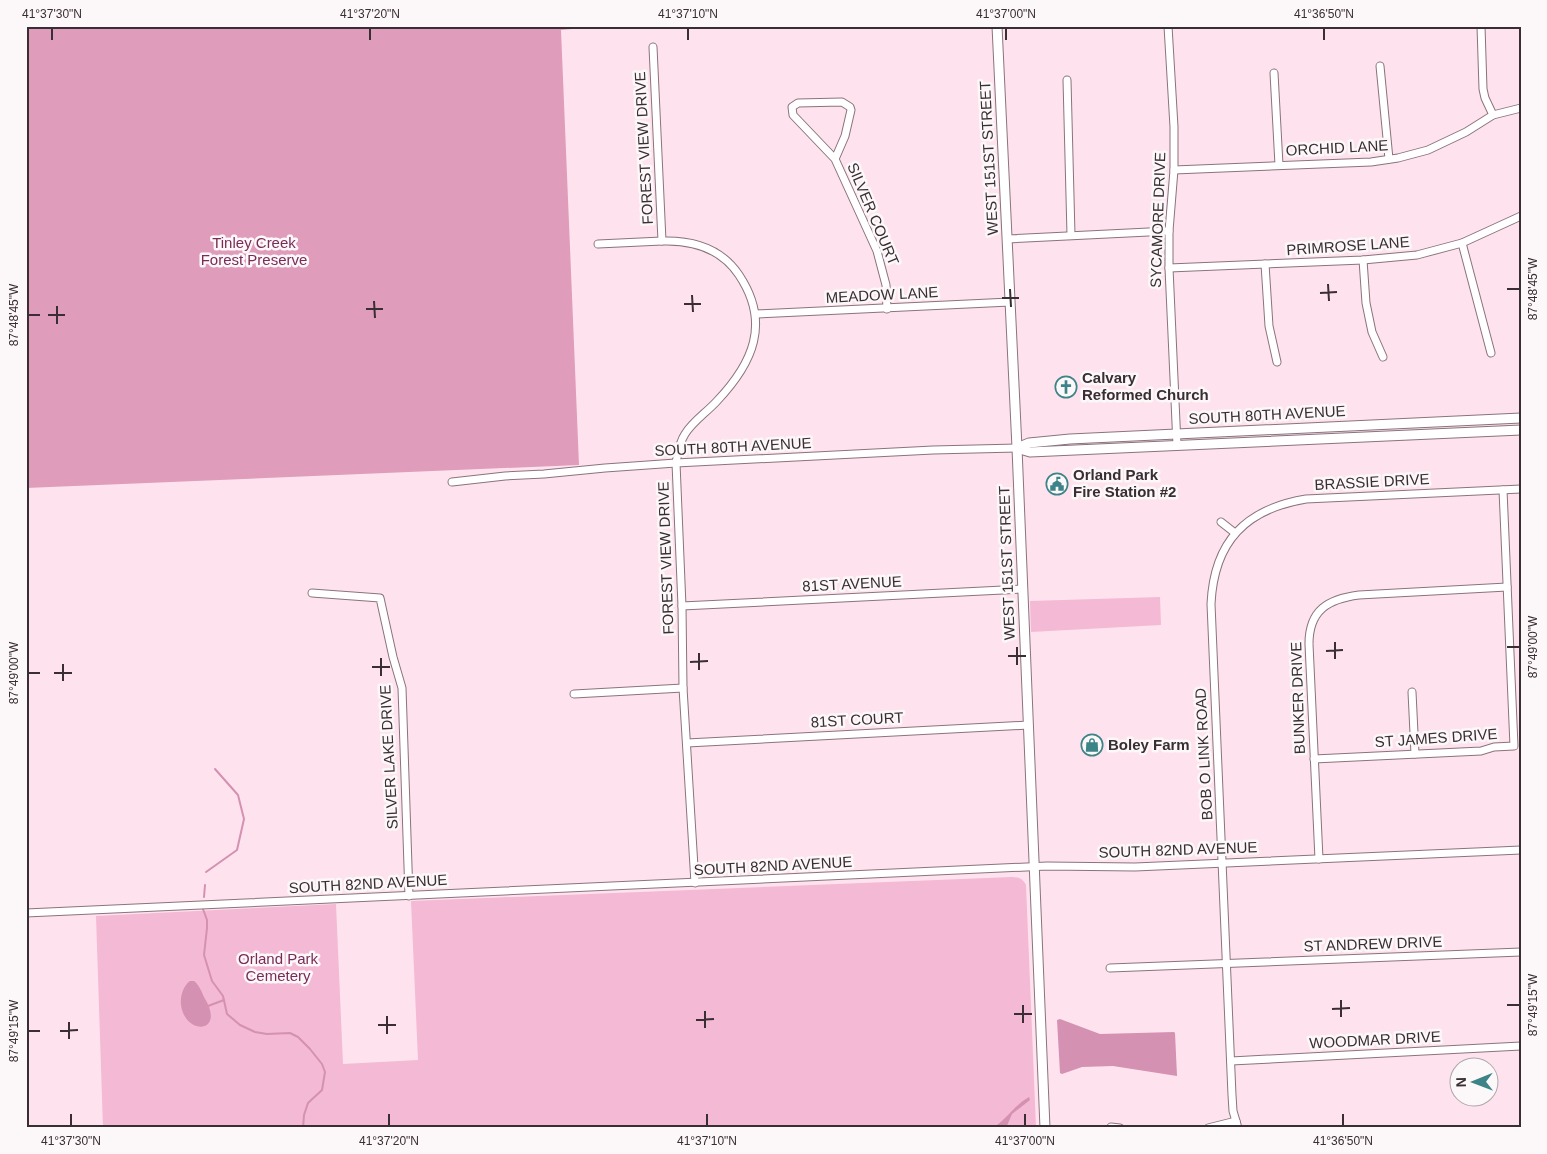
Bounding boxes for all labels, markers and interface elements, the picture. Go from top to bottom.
text: 41°37'30"N [22,7,82,21]
text: 41°37'20"N [340,7,400,21]
text: 41°37'10"N [658,7,718,21]
text: 41°37'00"N [976,7,1036,21]
text: 41°36'50"N [1294,7,1354,21]
street label: FOREST VIEW DRIVE [631,71,656,225]
street label: WEST 151ST STREET [976,80,1001,236]
street label: ORCHID LANE [1285,136,1389,159]
street label: SYCAMORE DRIVE [1147,152,1168,288]
street label: SILVER COURT [844,160,903,268]
street label: PRIMROSE LANE [1286,233,1410,258]
park label: Tinley Creek Forest Preserve [201,234,307,268]
text: 87°48'45"W [1526,257,1540,320]
text: 87°48'45"W [7,283,21,346]
street label: MEADOW LANE [825,283,939,306]
place label: Calvary Reformed Church [1082,369,1209,403]
church icon: Calvary Reformed Church [1054,375,1078,399]
street label: SOUTH 80TH AVENUE [1188,402,1346,427]
street label: SOUTH 80TH AVENUE [654,434,812,459]
place label: Orland Park Fire Station #2 [1073,466,1176,500]
street label: BRASSIE DRIVE [1314,470,1430,493]
public building icon: Orland Park Fire Station #2 [1045,472,1069,496]
street label: FOREST VIEW DRIVE [654,481,677,635]
street label: WEST 151ST STREET [995,486,1018,641]
street label: 81ST AVENUE [802,572,902,595]
text: 87°49'00"W [1526,615,1540,678]
text: 87°49'00"W [7,641,21,704]
street label: BUNKER DRIVE [1287,641,1308,755]
street label: SILVER LAKE DRIVE [376,684,401,830]
street label: BOB O LINK ROAD [1192,687,1215,821]
street label: 81ST COURT [810,709,904,730]
street label: ST JAMES DRIVE [1374,725,1498,750]
shop icon: Boley Farm [1080,733,1104,757]
place label: Boley Farm [1108,736,1190,753]
street label: SOUTH 82ND AVENUE [1098,838,1258,861]
street label: SOUTH 82ND AVENUE [693,853,853,878]
street label: SOUTH 82ND AVENUE [288,871,448,896]
street label: ST ANDREW DRIVE [1303,933,1443,954]
park label: Orland Park Cemetery [238,950,319,984]
text: 87°49'15"W [1526,973,1540,1036]
text: 87°49'15"W [7,999,21,1062]
street label: WOODMAR DRIVE [1309,1028,1441,1051]
north arrow [1450,1056,1500,1106]
text: N [1453,1077,1469,1087]
text: 41°37'30"N [41,1134,101,1148]
text: 41°37'20"N [359,1134,419,1148]
text: 41°37'10"N [677,1134,737,1148]
text: 41°37'00"N [995,1134,1055,1148]
text: 41°36'50"N [1313,1134,1373,1148]

